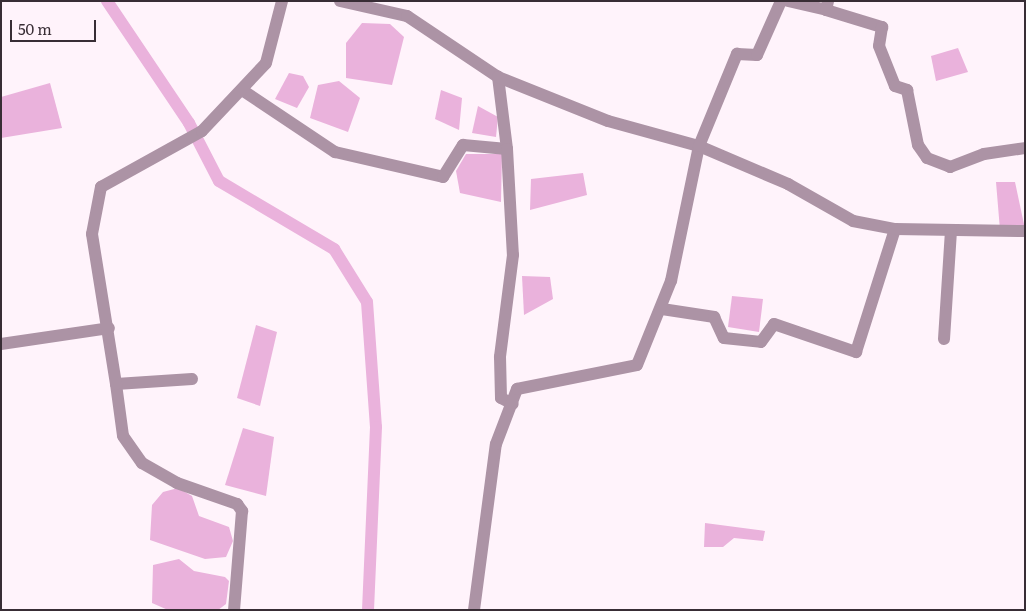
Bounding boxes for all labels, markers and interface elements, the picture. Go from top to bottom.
scale bar [12,10,99,42]
text: 50 m [18,17,52,40]

